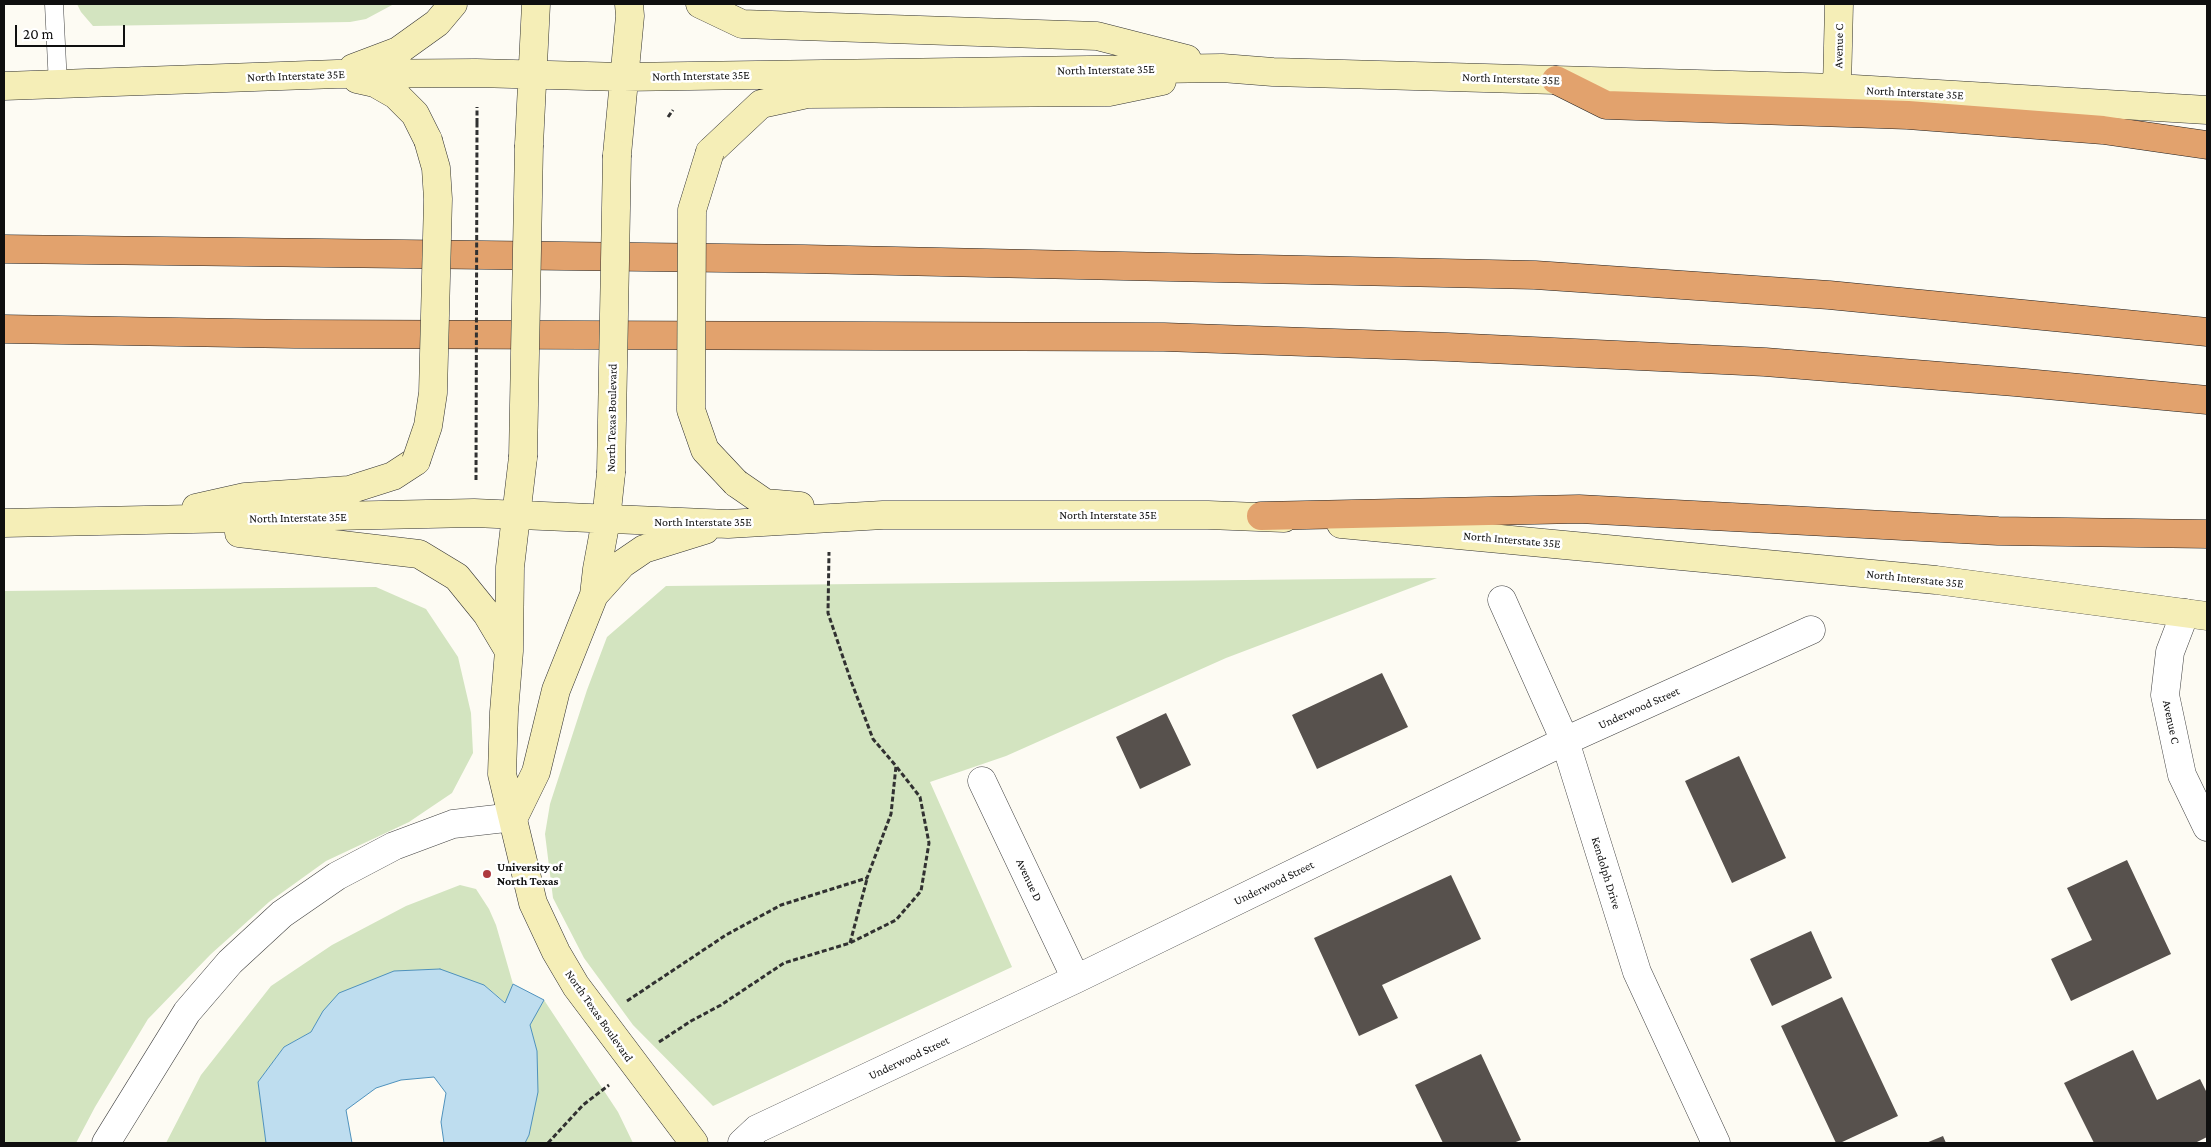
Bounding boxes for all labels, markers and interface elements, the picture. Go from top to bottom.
scale bar [18,15,128,47]
street label: Avenue C [1831,24,1847,68]
text: 20 m [23,26,54,42]
street label: North Interstate 35E [1057,62,1155,78]
street label: North Interstate 35E [247,67,345,85]
street label: North Interstate 35E [652,68,750,84]
street label: North Interstate 35E [1462,70,1560,88]
street label: North Interstate 35E [1866,83,1964,103]
street label: North Texas Boulevard [604,364,620,472]
street label: North Interstate 35E [1059,508,1157,522]
street label: North Interstate 35E [249,510,347,526]
street label: North Interstate 35E [654,515,752,529]
street label: North Interstate 35E [1463,529,1561,551]
street label: North Interstate 35E [1866,567,1964,591]
street label: Underwood Street [1596,684,1682,732]
street label: Avenue C [2159,699,2183,745]
street label: Kendolph Drive [1588,835,1624,911]
street label: Avenue D [1013,856,1045,904]
street label: Underwood Street [1232,857,1316,909]
place label: University of North Texas [497,860,562,888]
marker: University of North Texas [481,868,493,880]
street label: North Texas Boulevard [562,967,636,1065]
street label: Underwood Street [866,1033,952,1083]

